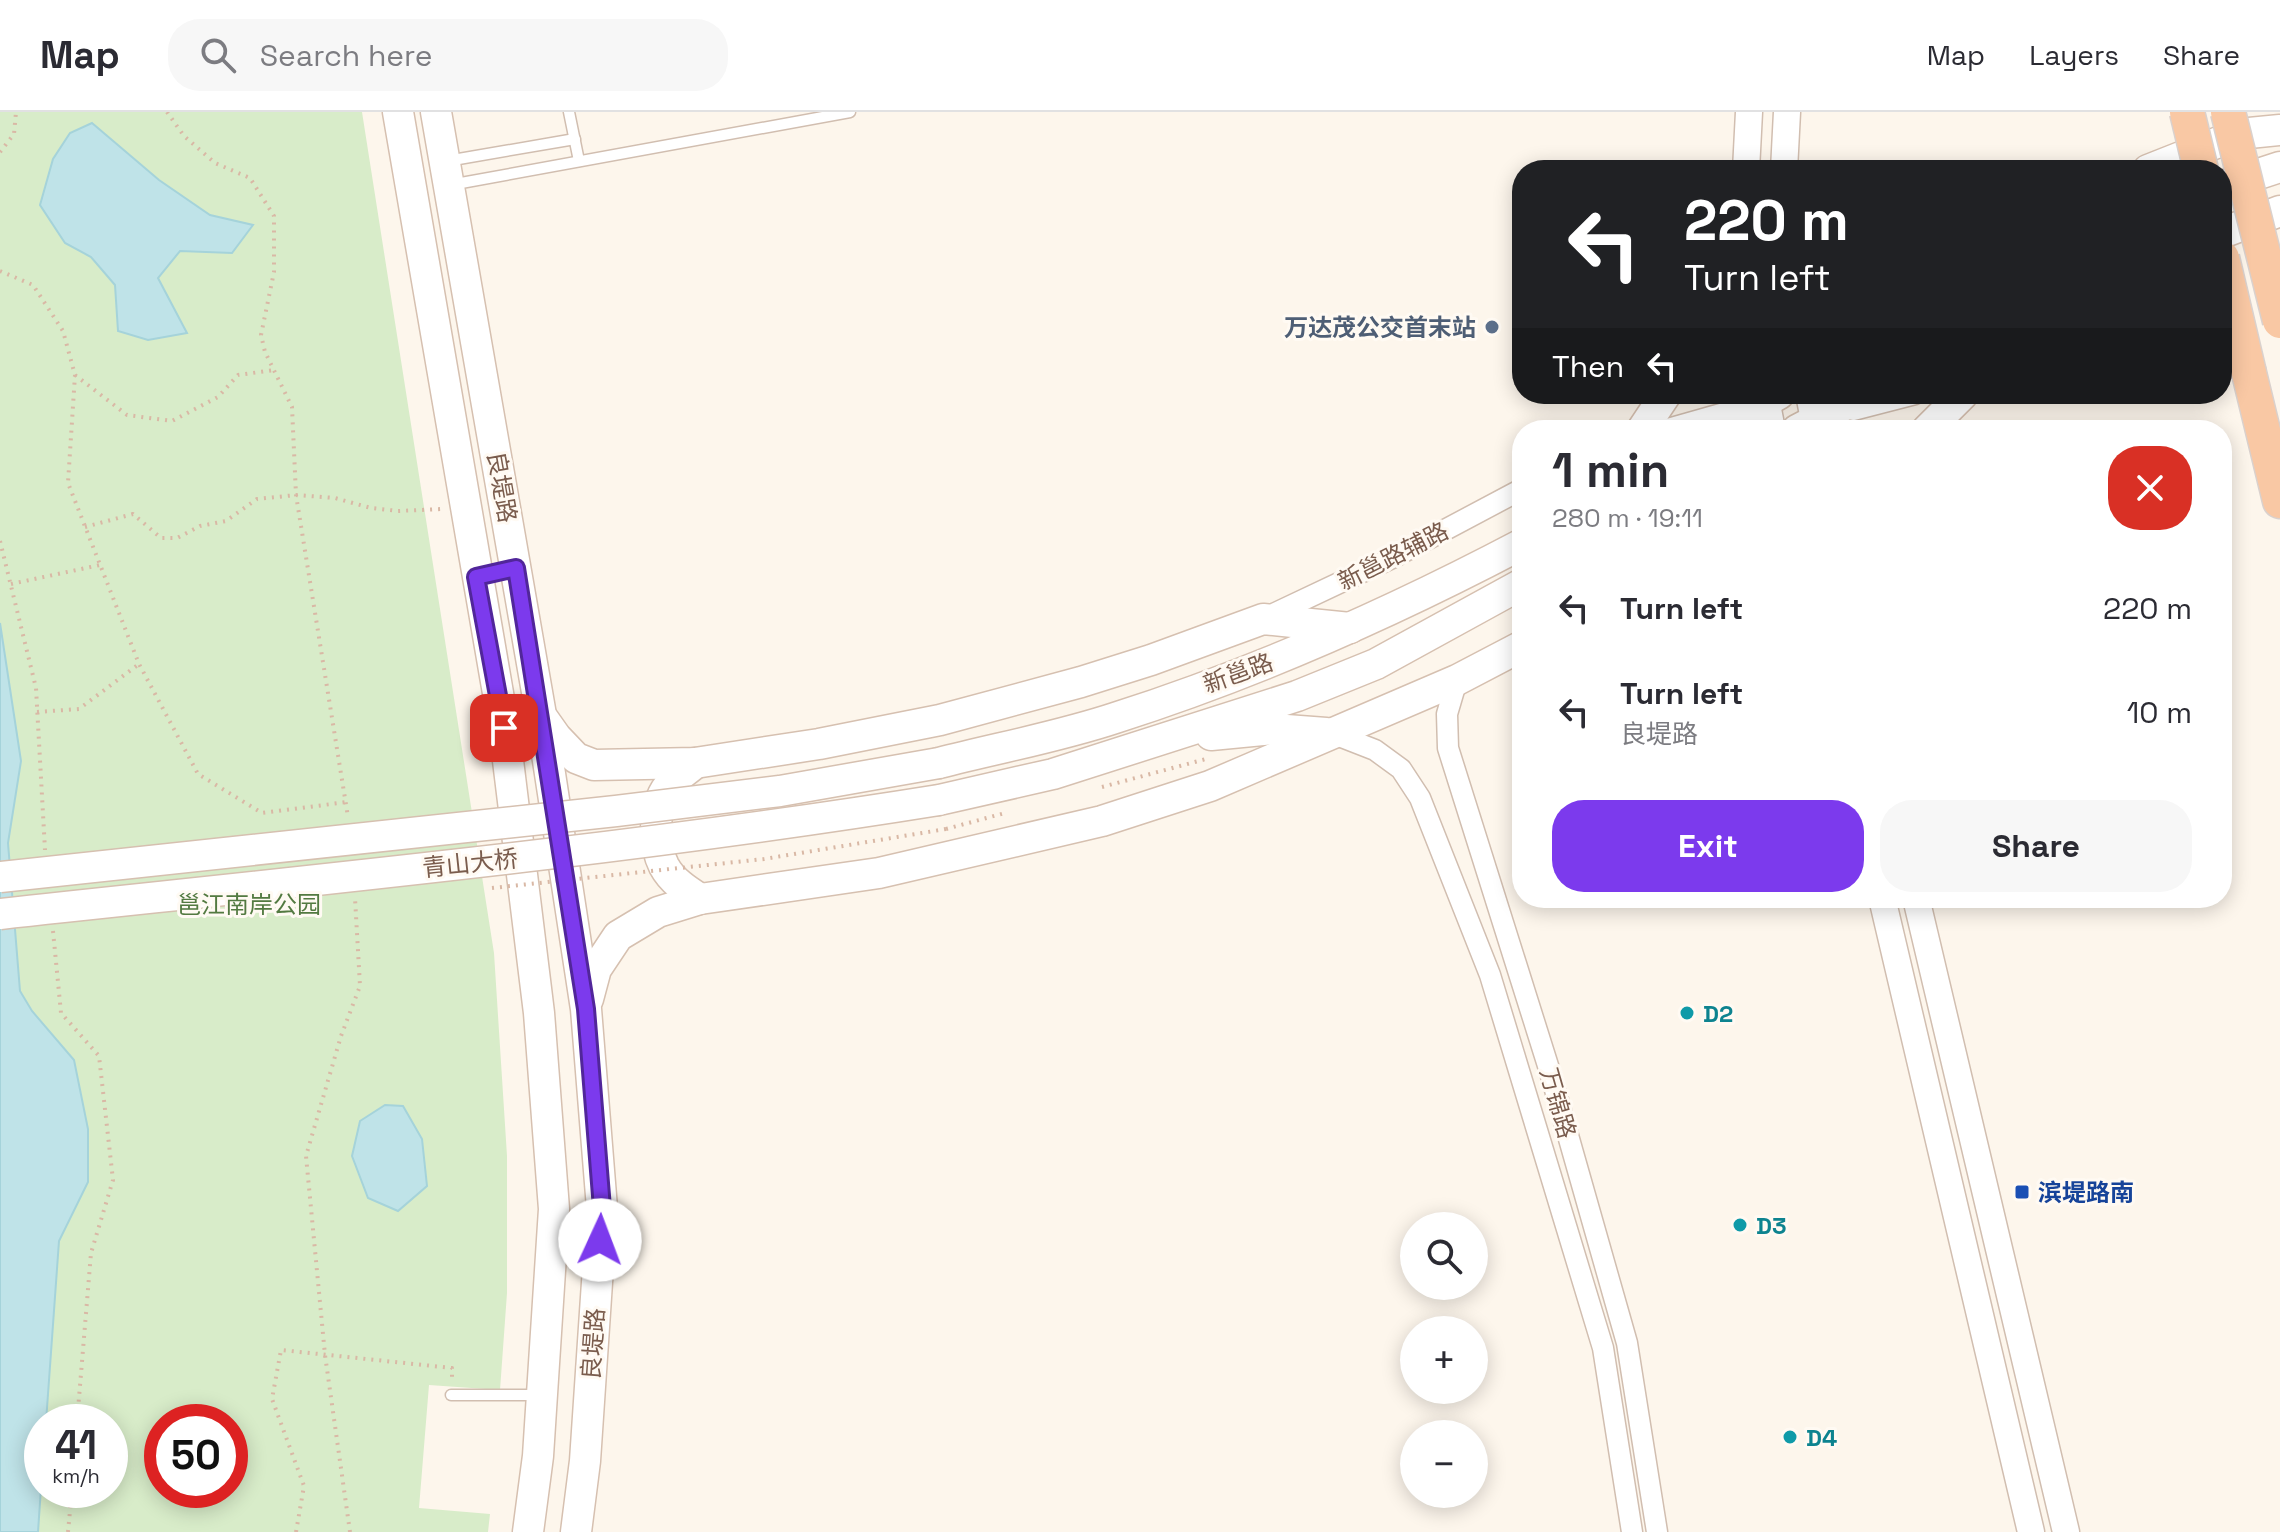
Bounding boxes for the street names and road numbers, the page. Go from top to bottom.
street label: 良堤路 [480,449,524,525]
street label: 新邕路辅路 [1333,515,1453,597]
street label: 新邕路 [1199,646,1277,700]
street label: 青山大桥 [421,843,519,883]
street label: 万锦路 [1533,1064,1583,1142]
street label: 良堤路 [575,1307,611,1381]

